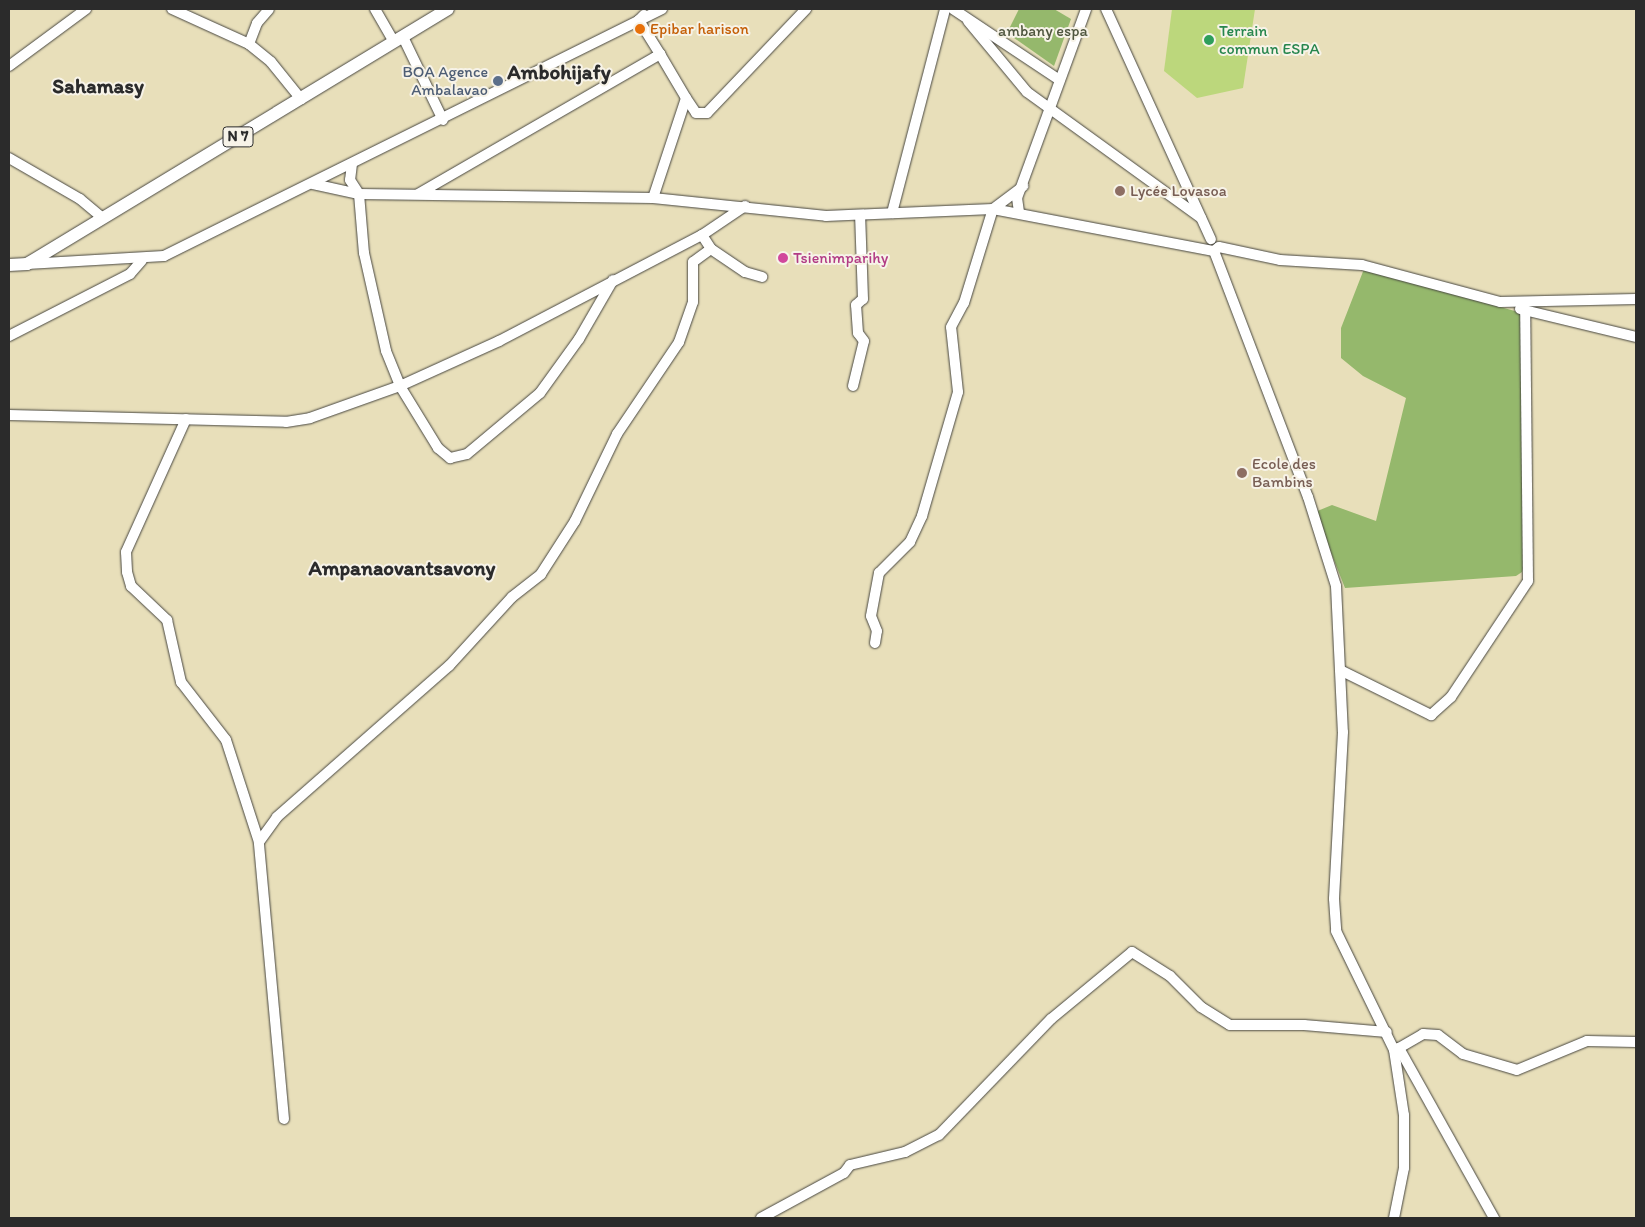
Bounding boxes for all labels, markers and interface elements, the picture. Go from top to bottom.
place label: Epibar harison [650,19,749,39]
park label: ambany espa [999,21,1087,41]
place label: Terrain commun ESPA [1219,21,1320,59]
marker: Epibar harison [634,23,646,35]
marker: Terrain commun ESPA [1203,34,1215,46]
district label: Ambohijafy [507,59,611,85]
place label: BOA Agence Ambalavao [403,62,488,100]
district label: Sahamasy [52,73,144,99]
marker: BOA Agence Ambalavao [492,75,504,87]
road number: N 7 [222,124,254,150]
place label: Lycée Lovasoa [1130,181,1227,201]
marker: Lycée Lovasoa [1114,185,1126,197]
place label: Tsienimparihy [793,248,888,268]
marker: Tsienimparihy [777,252,789,264]
place label: Ecole des Bambins [1252,454,1316,492]
marker: Ecole des Bambins [1236,467,1248,479]
district label: Ampanaovantsavony [309,555,495,581]

